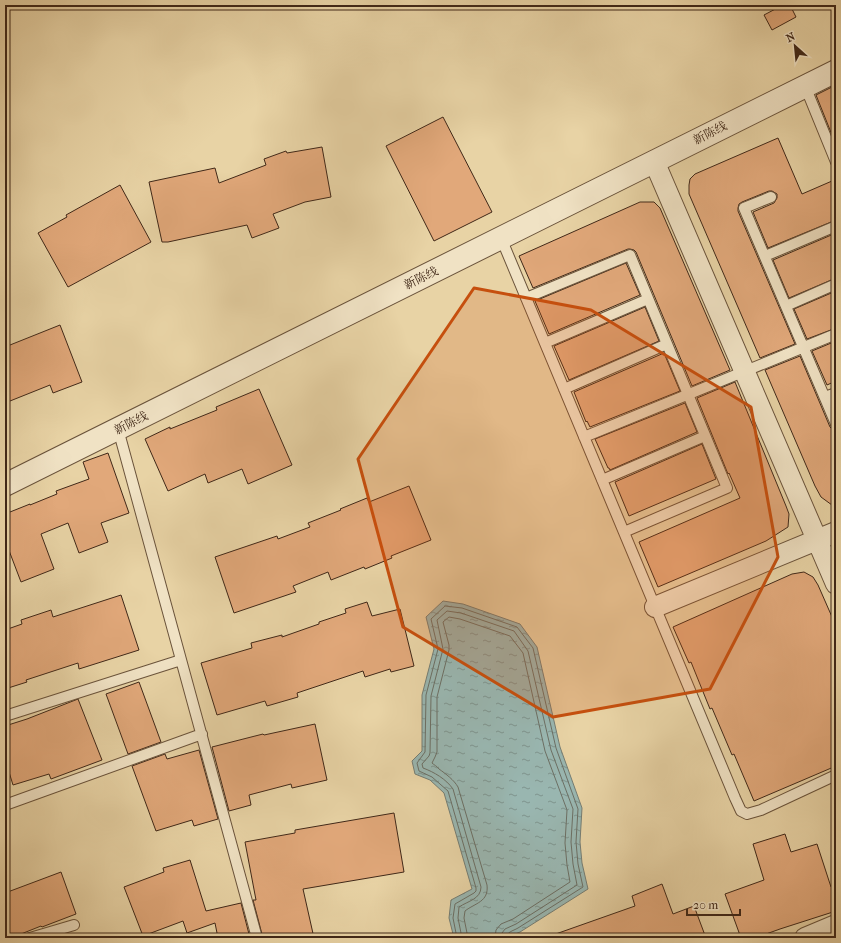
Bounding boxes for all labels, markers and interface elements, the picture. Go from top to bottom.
north arrow [775,26,815,66]
text: N [784,30,798,45]
street label: 新陈线 [691,119,729,147]
street label: 新陈线 [402,264,440,292]
street label: 新陈线 [112,409,150,437]
scale bar [687,891,740,917]
text: 20 m [693,898,718,912]

